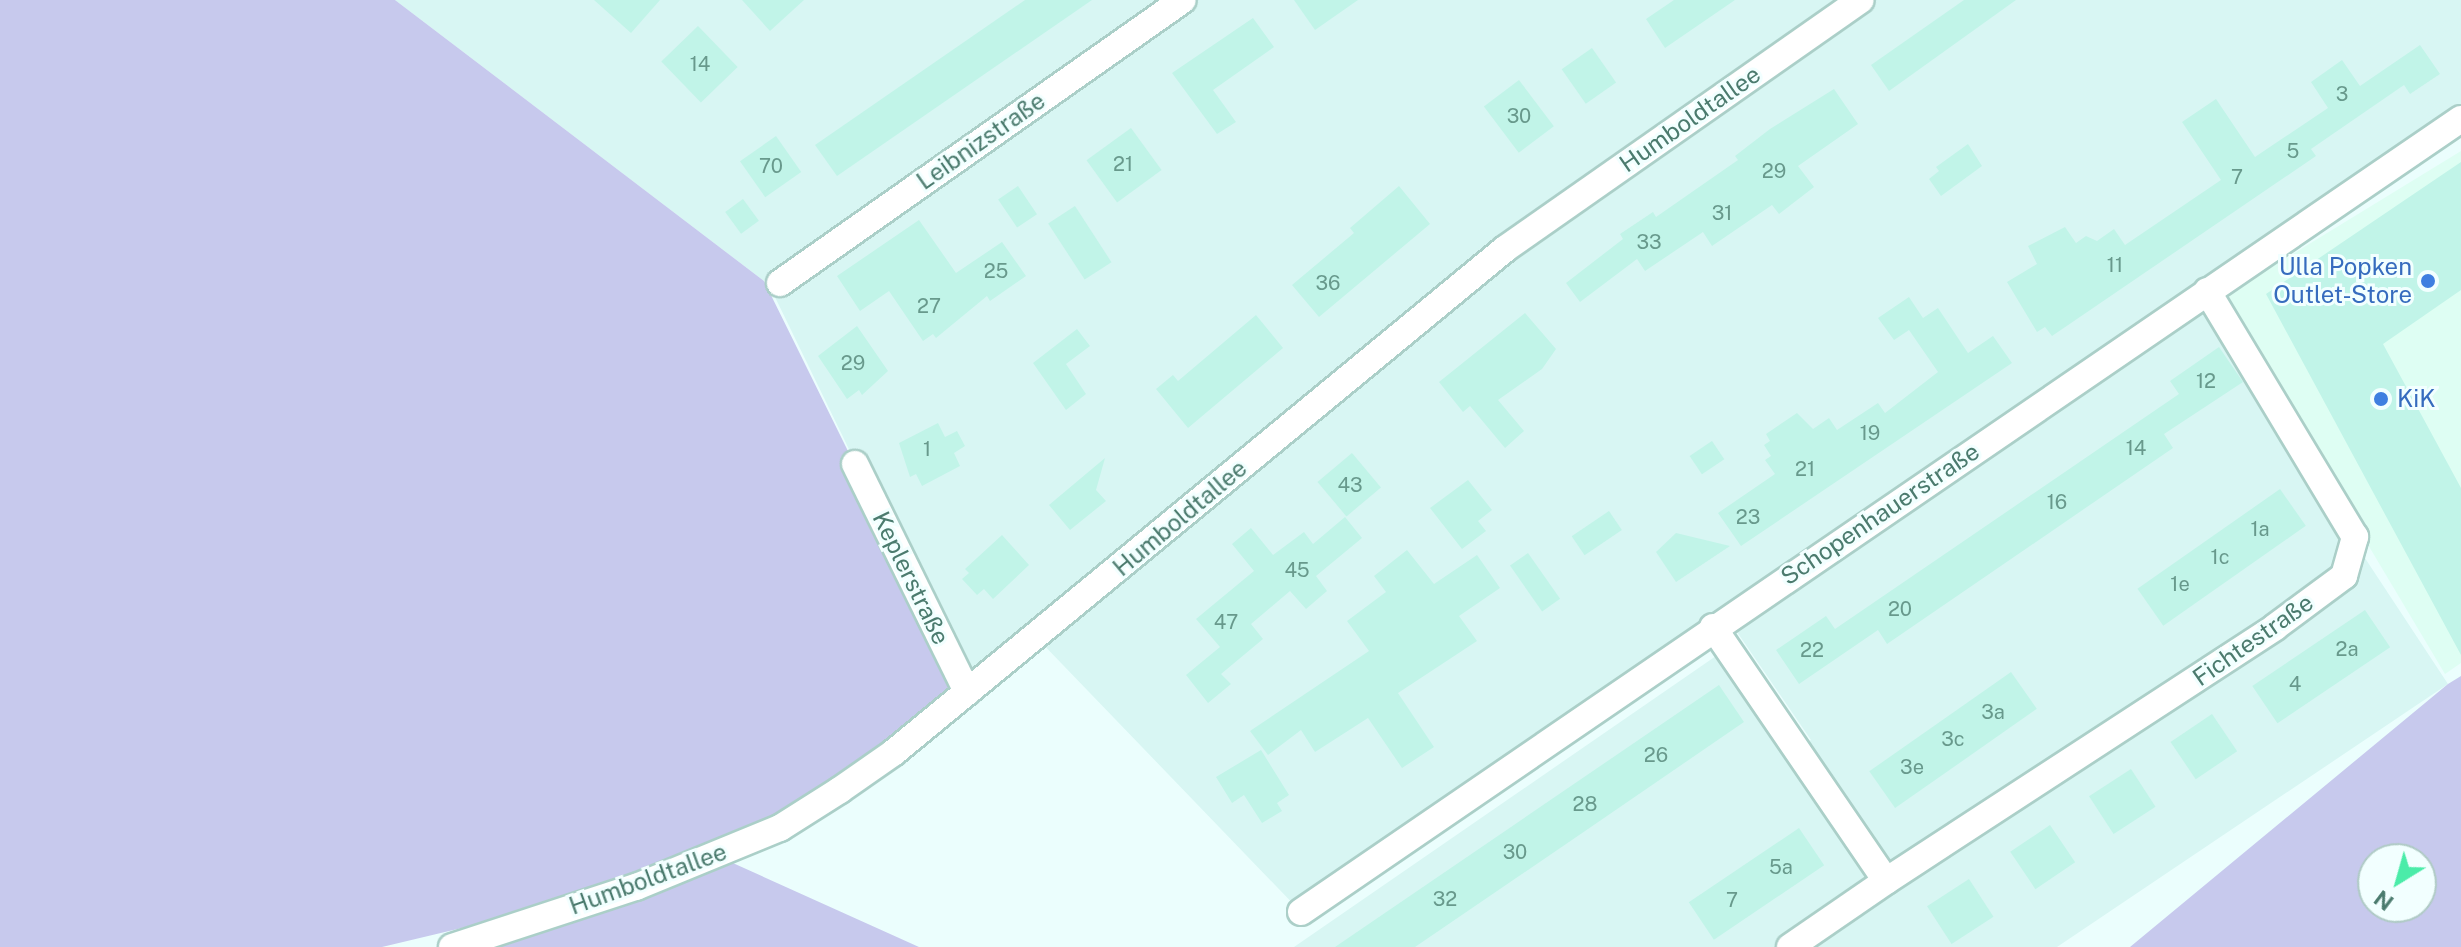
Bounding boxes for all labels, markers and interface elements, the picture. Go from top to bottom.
house number: 14 [690,52,710,76]
street label: Humboldtallee [1614,60,1766,178]
house number: 3 [2336,82,2348,106]
street label: Leibnizstraße [911,86,1051,196]
house number: 30 [1507,104,1531,128]
house number: 5 [2287,139,2299,163]
house number: 21 [1113,152,1133,176]
house number: 70 [759,154,783,178]
house number: 29 [1762,159,1786,183]
house number: 7 [2231,165,2243,189]
house number: 31 [1712,201,1732,225]
house number: 33 [1636,230,1662,254]
house number: 11 [2107,253,2123,277]
place label: Ulla Popken Outlet-Store [2273,253,2412,309]
house number: 25 [984,259,1008,283]
house number: 36 [1316,271,1340,295]
marker: Ulla Popken Outlet-Store [2419,272,2437,290]
house number: 27 [917,294,941,318]
house number: 29 [841,351,865,375]
house number: 12 [2196,369,2216,393]
place label: KiK [2397,385,2436,413]
marker: KiK [2372,390,2390,408]
house number: 19 [1860,421,1880,445]
house number: 14 [2126,436,2146,460]
house number: 1 [923,437,931,461]
street label: Schopenhauerstraße [1775,437,1985,591]
street label: Humboldtallee [1107,454,1253,582]
house number: 21 [1795,457,1815,481]
house number: 43 [1337,473,1363,497]
house number: 16 [2047,490,2067,514]
house number: 23 [1736,505,1760,529]
street label: Keplerstraße [866,507,956,649]
house number: 1a [2250,517,2270,541]
house number: 1c [2210,545,2230,569]
house number: 45 [1284,558,1310,582]
house number: 1e [2170,572,2190,596]
street label: Fichtestraße [2187,588,2319,692]
house number: 20 [1888,597,1912,621]
house number: 47 [1214,610,1238,634]
house number: 2a [2336,637,2358,661]
house number: 22 [1800,638,1824,662]
house number: 4 [2289,672,2301,696]
house number: 3a [1981,700,2005,724]
house number: 3c [1941,727,1965,751]
house number: 26 [1644,743,1668,767]
house number: 3e [1900,755,1924,779]
house number: 28 [1573,792,1597,816]
street label: Humboldtallee [565,837,731,921]
house number: 30 [1503,840,1527,864]
north arrow [2357,843,2437,923]
house number: 5a [1769,855,1793,879]
text: N [2369,885,2398,916]
house number: 32 [1433,887,1457,911]
house number: 7 [1726,888,1738,912]

